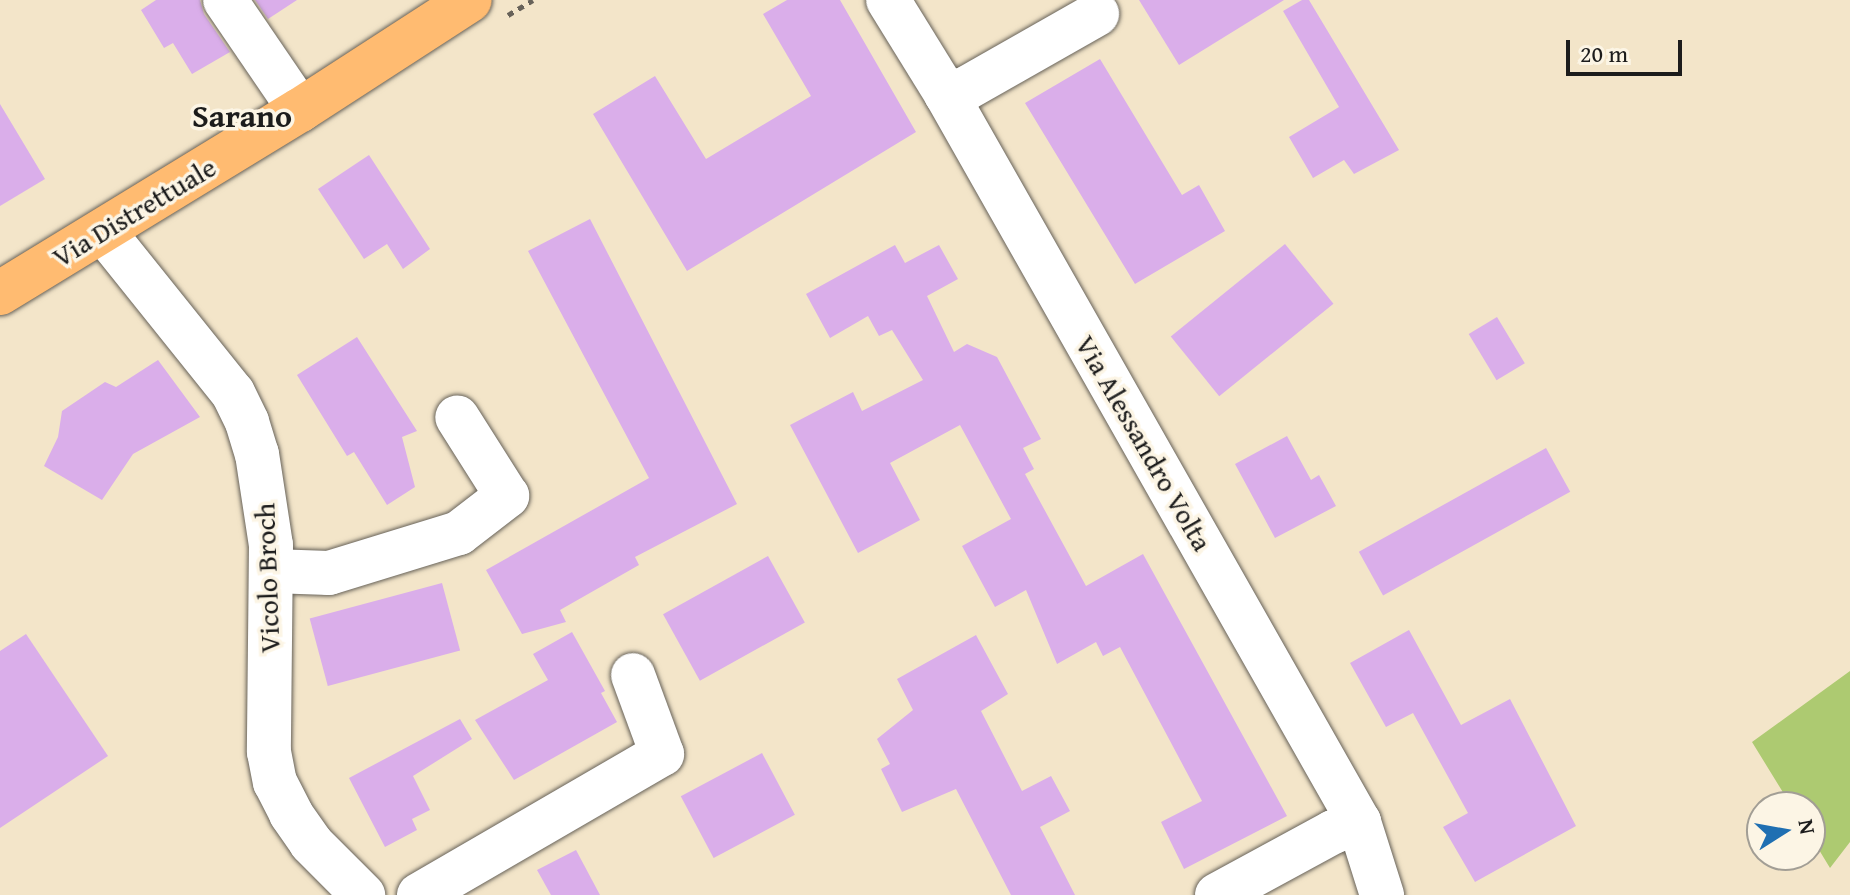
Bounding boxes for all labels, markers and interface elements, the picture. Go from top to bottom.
scale bar [1570,24,1686,74]
text: 20 m [1580,36,1628,71]
district label: Sarano [192,97,292,135]
street label: Via Distrettuale [46,150,222,274]
street label: Via Alessandro Volta [1069,329,1219,557]
street label: Vicolo Broch [248,502,286,654]
north arrow [1746,791,1826,871]
text: N [1790,817,1825,837]

